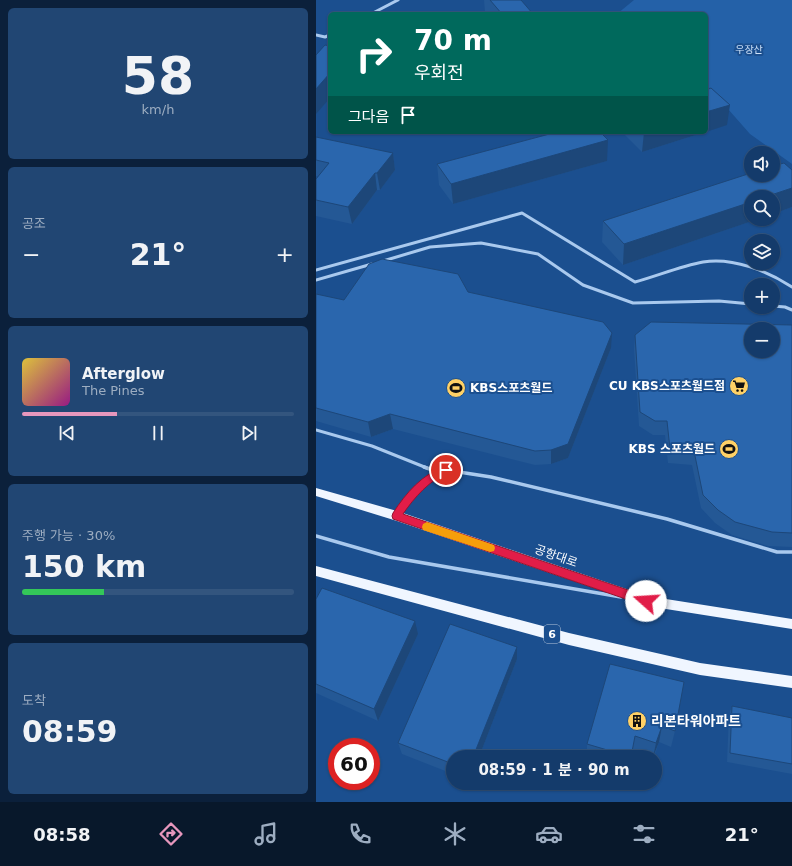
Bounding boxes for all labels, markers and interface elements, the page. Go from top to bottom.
text: 70 m [414,24,492,57]
icon: right [348,28,400,80]
park label: 우장산 [735,44,763,55]
text: 58 [122,46,194,106]
text: 우회전 [414,62,464,83]
text: km/h [142,102,174,117]
icon: arrive [397,104,419,126]
text: 그다음 [348,108,389,126]
map controls [744,146,780,358]
button: sound [744,146,780,182]
button: search [744,190,780,226]
text: 공조 [22,216,46,231]
button: layers [744,234,780,270]
text: 21° [130,237,186,272]
text: − [22,242,40,267]
text: + [276,242,294,267]
button: + [744,278,780,314]
button: − [744,322,780,358]
text: Afterglow [82,365,165,383]
supermarket icon: CU KBS스포츠월드점 [728,375,750,397]
sports icon: KBS스포츠월드 [445,377,467,399]
place label: CU KBS스포츠월드점 [609,379,725,393]
place label: KBS스포츠월드 [470,381,552,395]
text: The Pines [82,383,145,398]
icon: previous [56,422,78,444]
icon: pause [147,422,169,444]
icon: next [238,422,260,444]
sports icon: KBS 스포츠월드 [718,438,740,460]
place label: KBS 스포츠월드 [629,442,715,456]
pin [429,453,463,487]
icon: arrive [435,459,457,481]
text: 주행 가능 · 30% [22,528,115,543]
street label: 공항대로 [533,542,579,570]
text: 150 km [22,549,146,584]
position arrow [625,580,667,622]
road number: 6 [544,625,560,643]
text: 도착 [22,693,46,708]
building icon: 리본타워아파트 [626,710,648,732]
place label: 리본타워아파트 [651,713,741,729]
text: 08:59 [22,714,118,749]
speed limit sign: 60 [328,738,380,790]
text: 08:59 · 1 분 · 90 m [478,761,630,779]
icon: directions [157,820,185,848]
icon: music [252,820,280,848]
icon: phone [346,820,374,848]
icon: climate [441,820,469,848]
icon: car [535,820,563,848]
icon: filters [630,820,658,848]
text: 08:58 [33,824,91,845]
text: 21° [725,824,759,845]

